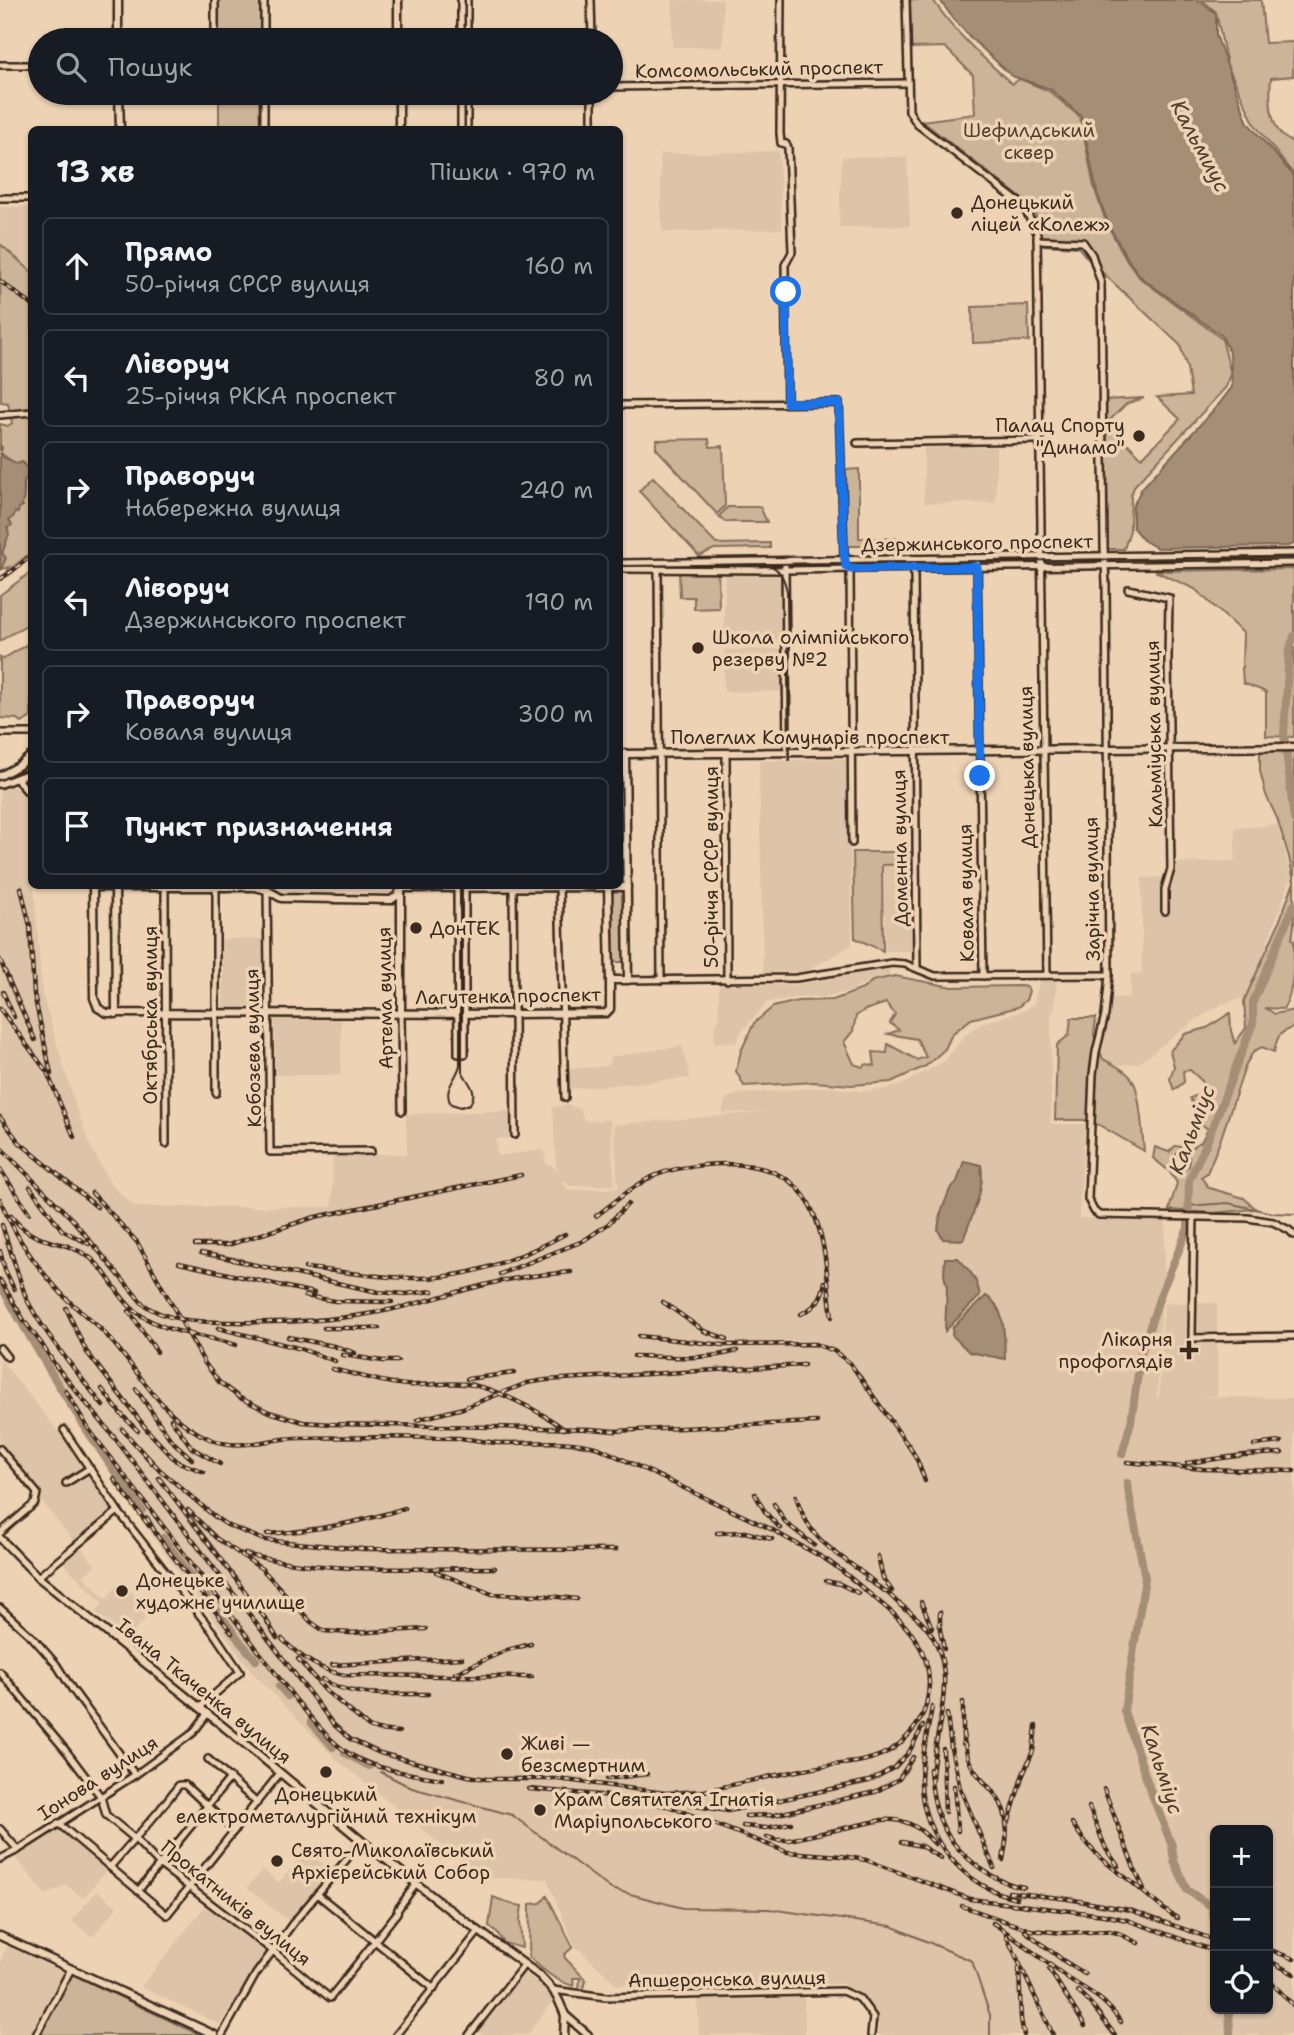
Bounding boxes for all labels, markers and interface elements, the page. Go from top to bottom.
search box [28,28,623,105]
icon: search [52,48,90,86]
text: Пошук [108,49,192,84]
street label: Комсомольський проспект [635,54,884,84]
water label: Кальмиус [1164,95,1236,197]
park label: Шефилдський сквер [963,118,1095,165]
text: 13 хв [56,151,134,192]
text: Пішки · 970 m [430,157,595,187]
place label: Донецький ліцей «Колеж» [971,190,1110,237]
marker: Донецький ліцей «Колеж» [949,205,965,221]
text: Прямо [125,234,213,269]
icon: ahead [58,247,96,285]
text: 160 m [525,251,593,281]
text: 50-річчя СРСР вулиця [125,269,370,299]
route start [770,276,801,307]
text: Ліворуч [125,346,230,381]
icon: left [58,359,96,397]
text: 80 m [534,363,593,393]
text: 25-річчя РККА проспект [125,381,396,411]
place label: Палац Спорту "Динамо" [996,413,1125,460]
marker: Палац Спорту "Динамо" [1131,428,1147,444]
text: Праворуч [125,458,255,493]
icon: right [58,471,96,509]
text: 240 m [519,475,593,505]
text: Набережна вулиця [125,493,341,523]
street label: Дзержинського проспект [861,528,1094,558]
text: Ліворуч [125,570,230,605]
icon: left [58,583,96,621]
text: 190 m [525,587,593,617]
text: Дзержинського проспект [125,605,406,635]
place label: Школа олімпійського резерву №2 [712,625,909,672]
marker: Школа олімпійського резерву №2 [690,640,706,656]
street label: Кальміуська вулиця [1140,640,1168,828]
text: Праворуч [125,682,255,717]
street label: Донецька вулиця [1013,685,1041,849]
icon: right [58,695,96,733]
text: 300 m [518,699,593,729]
text: Коваля вулиця [125,717,293,747]
street label: Полеглих Комунарів проспект [671,725,950,750]
route end [964,760,995,791]
street label: 50-річчя СРСР вулиця [699,766,724,968]
street label: Доменна вулиця [886,769,914,927]
icon: arrive [58,807,96,845]
text: Пункт призначення [125,809,393,844]
street label: Зарічна вулиця [1078,817,1106,961]
street label: Коваля вулиця [952,824,980,962]
place label: ДонТЕК [430,916,500,941]
marker: ДонТЕК [408,920,424,936]
street label: Октябрська вулиця [138,925,163,1105]
street label: Артема вулиця [371,926,399,1070]
street label: Кобозєва вулиця [239,968,267,1128]
street label: Лагутенка проспект [415,982,601,1010]
water label: Кальміус [1162,1081,1222,1179]
place label: Лікарня профоглядів [1059,1327,1173,1374]
marker: Лікарня профоглядів [1179,1340,1199,1360]
place label: Донецьке художнє училище [136,1568,305,1615]
marker: Донецьке художнє училище [114,1583,130,1599]
street label: Івана Ткаченка вулиця [111,1613,297,1769]
water label: Кальміус [1134,1720,1190,1818]
street label: Іонова вулиця [33,1730,163,1826]
place label: Живі — безсмертним [521,1731,646,1778]
marker: Живі — безсмертним [499,1746,515,1762]
marker: Донецький електрометалургійний технікум [318,1764,334,1780]
place label: Донецький електрометалургійний технікум [176,1782,476,1829]
place label: Храм Святителя Ігнатія Маріупольського [554,1787,775,1834]
marker: Храм Святителя Ігнатія Маріупольського [532,1802,548,1818]
map controls [1210,1825,1273,2014]
button: + [1210,1825,1273,1888]
street label: Прокатників вулиця [156,1835,316,1971]
place label: Свято-Миколаївський Архієрейський Собор [291,1838,494,1885]
marker: Свято-Миколаївський Архієрейський Собор [269,1853,285,1869]
button: − [1210,1888,1273,1951]
button: locate [1210,1951,1273,2014]
street label: Апшеронська вулиця [628,1965,826,1993]

